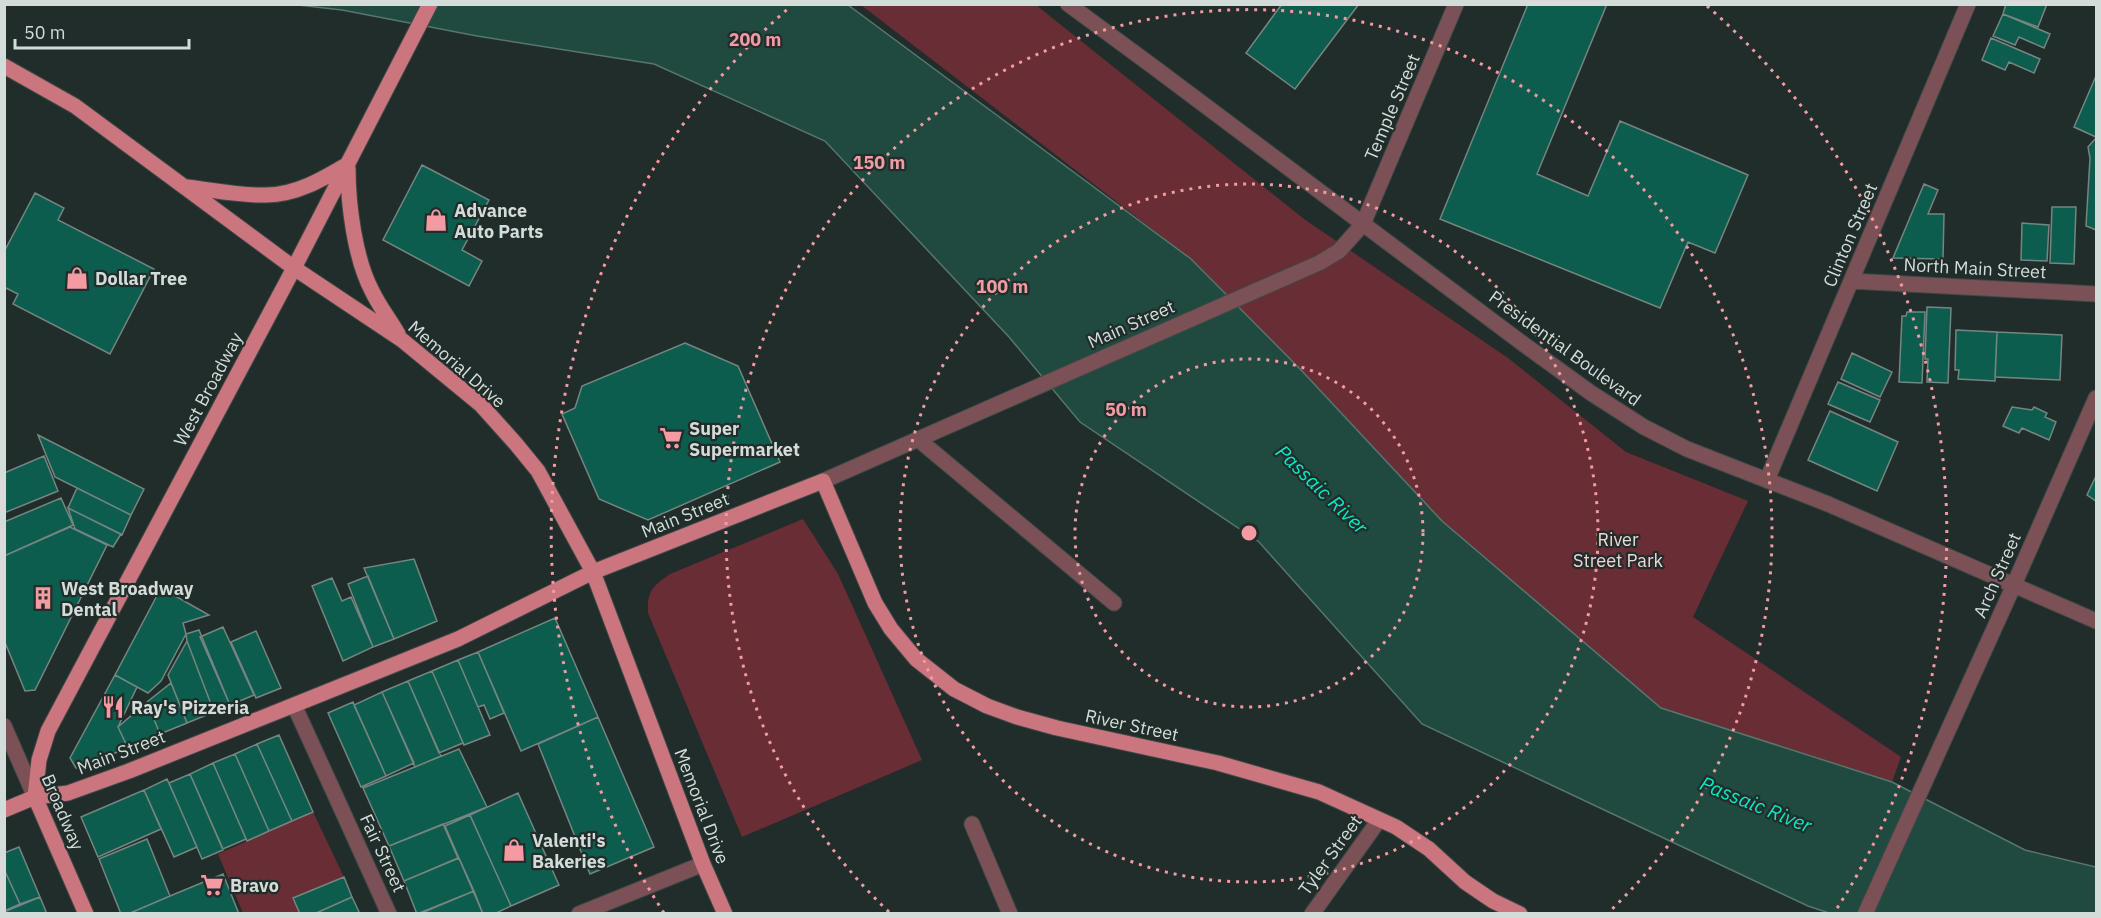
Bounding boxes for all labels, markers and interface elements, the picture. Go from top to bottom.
scale bar [15,12,189,50]
text: 50 m [24,21,66,44]
text: 200 m [729,28,781,51]
street label: Temple Street [1359,50,1425,164]
text: 150 m [853,151,905,174]
street label: Clinton Street [1818,179,1882,291]
place label: Advance Auto Parts [454,199,543,243]
shop icon: Advance Auto Parts [423,207,449,233]
street label: North Main Street [1903,253,2047,283]
shop icon: Dollar Tree [64,265,90,291]
place label: Dollar Tree [95,267,187,290]
text: 100 m [976,275,1028,298]
street label: Presidential Boulevard [1484,285,1646,411]
street label: Main Street [1084,295,1178,353]
street label: Memorial Drive [403,315,511,413]
street label: West Broadway [168,328,248,450]
text: 50 m [1105,398,1147,421]
place label: Super Supermarket [689,417,800,461]
supermarket icon: Super Supermarket [658,425,684,451]
water label: Passaic River [1270,438,1374,540]
street label: Main Street [638,487,732,543]
centre of rings [1239,523,1259,543]
park label: River Street Park [1573,528,1664,572]
street label: Arch Street [1968,529,2026,621]
place label: West Broadway Dental [61,577,194,621]
building icon: West Broadway Dental [30,585,56,611]
restaurant icon: Ray's Pizzeria [100,694,126,720]
place label: Ray's Pizzeria [131,696,249,719]
street label: River Street [1083,704,1181,746]
street label: Main Street [74,725,168,779]
street label: Memorial Drive [669,745,735,867]
water label: Passaic River [1696,769,1816,839]
street label: Broadway [37,770,89,854]
street label: Fair Street [355,810,411,896]
street label: Tyler Street [1293,810,1367,900]
place label: Valenti's Bakeries [532,829,606,873]
shop icon: Valenti's Bakeries [501,837,527,863]
supermarket icon: Bravo [199,872,225,898]
place label: Bravo [230,874,279,897]

